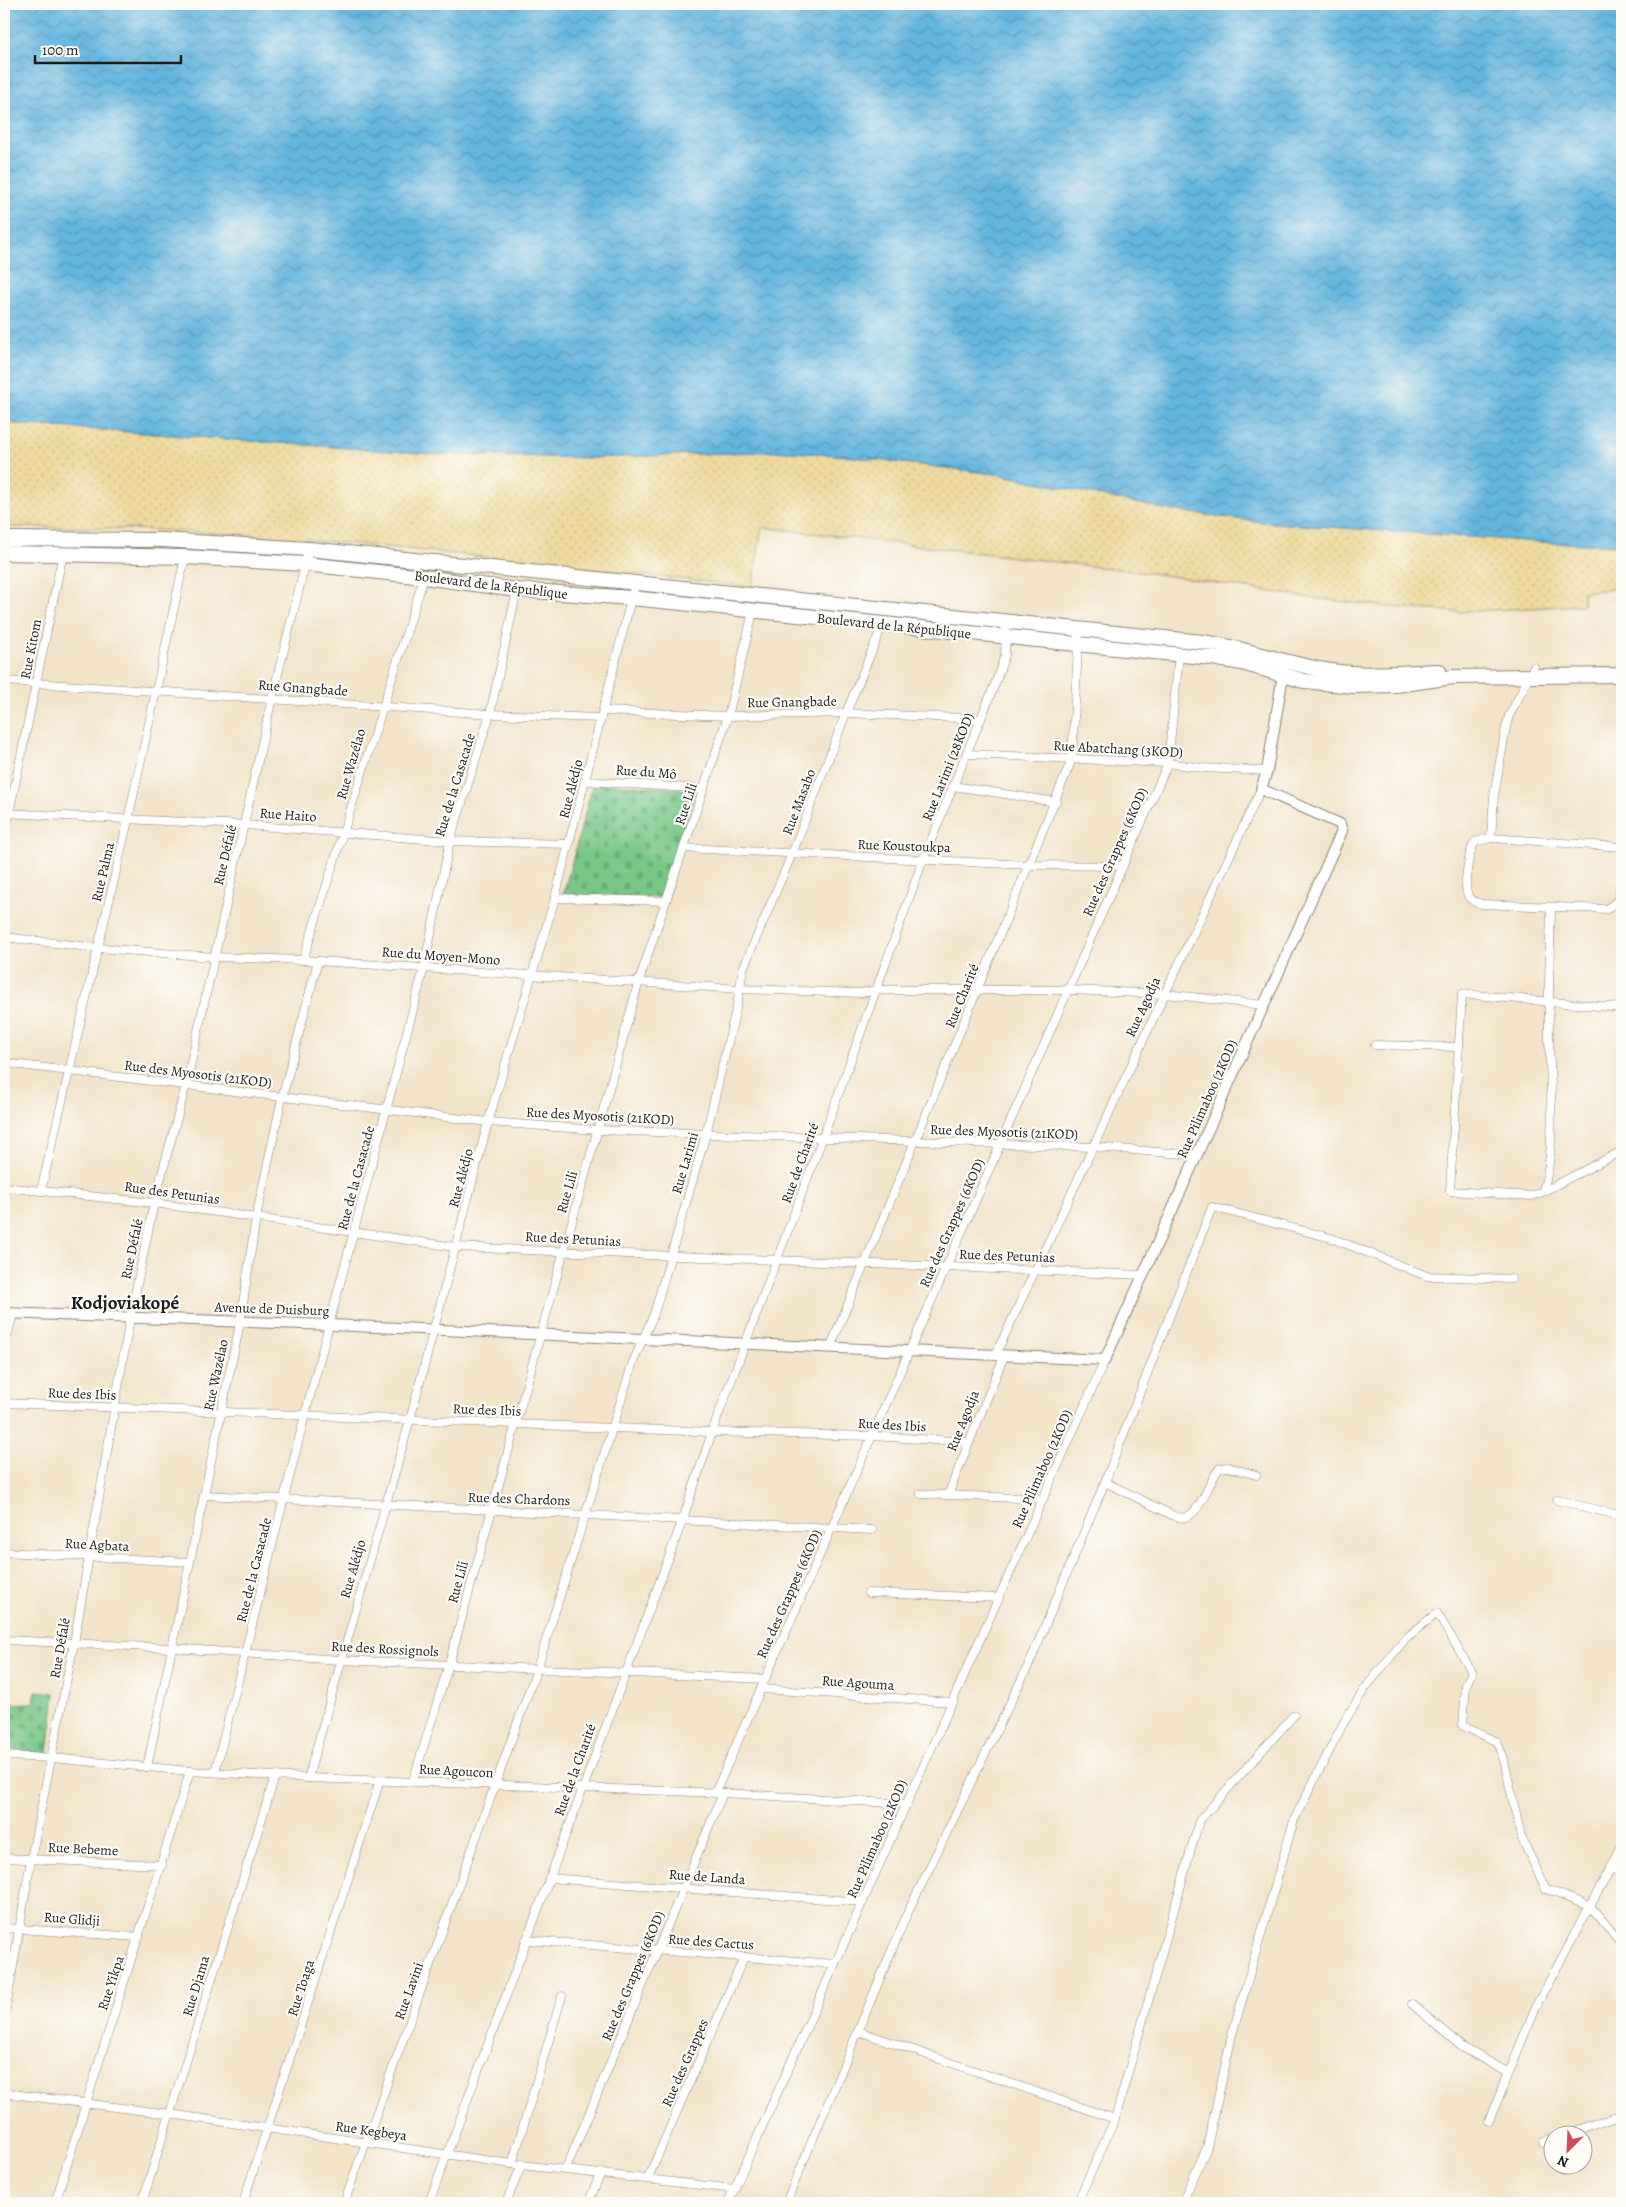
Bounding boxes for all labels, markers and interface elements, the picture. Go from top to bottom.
scale bar [35,32,181,64]
text: 100 m [42,40,79,60]
street label: Boulevard de la République [413,566,569,604]
street label: Boulevard de la République [816,608,972,644]
street label: Rue Kitom [16,617,46,681]
street label: Rue Gnangbade [257,675,349,701]
street label: Rue Gnangbade [747,692,837,712]
street label: Rue Larimi (28KOD) [918,710,978,824]
street label: Rue Wazélao [332,726,370,802]
street label: Rue de la Casacade [430,731,480,839]
street label: Rue Abatchang (3KOD) [1053,736,1184,762]
street label: Rue Alédjo [554,757,588,821]
street label: Rue du Mô [615,760,677,784]
street label: Rue Masabo [778,766,820,838]
street label: Rue Lili [670,780,702,827]
street label: Rue des Grappes (6KOD) [1078,784,1152,920]
street label: Rue Haito [259,804,317,826]
street label: Rue Défalé [209,823,241,887]
street label: Rue Koustoukpa [857,835,951,857]
street label: Rue Palma [87,840,119,904]
street label: Rue du Moyen-Mono [381,942,501,970]
street label: Rue Charité [941,961,983,1031]
street label: Rue Agodja [1121,973,1165,1040]
street label: Rue Pilimaboo (2KOD) [1172,1037,1242,1161]
street label: Rue des Myosotis (21KOD) [123,1056,273,1092]
street label: Rue des Myosotis (21KOD) [525,1103,675,1129]
street label: Rue de Charité [777,1120,823,1206]
street label: Rue des Myosotis (21KOD) [930,1120,1079,1144]
street label: Rue de la Casacade [333,1124,379,1232]
street label: Rue Larimi [667,1130,703,1196]
street label: Rue Alédjo [444,1146,478,1210]
street label: Rue des Grappes (6KOD) [915,1155,989,1291]
street label: Rue Lili [552,1169,582,1215]
street label: Rue des Petunias [123,1177,221,1209]
street label: Rue Défalé [116,1217,148,1281]
street label: Rue des Petunias [524,1227,622,1251]
street label: Rue des Petunias [959,1245,1055,1267]
district label: Kodjoviakopé [71,1290,179,1316]
street label: Avenue de Duisburg [213,1297,330,1321]
street label: Rue Wazélao [199,1337,233,1413]
street label: Rue des Ibis [47,1383,117,1405]
street label: Rue Agodja [942,1387,984,1454]
street label: Rue des Ibis [452,1399,522,1421]
street label: Rue Pilimaboo (2KOD) [1007,1407,1077,1531]
street label: Rue des Ibis [857,1414,927,1436]
street label: Rue des Chardons [467,1488,571,1510]
street label: Rue de la Casacade [232,1516,276,1624]
street label: Rue des Grappes (6KOD) [752,1526,826,1662]
street label: Rue Agbata [64,1534,130,1556]
street label: Rue Alédjo [336,1537,370,1601]
street label: Rue Lili [443,1559,473,1605]
street label: Rue Défalé [45,1616,75,1680]
street label: Rue des Rossignols [331,1637,439,1661]
street label: Rue Agouma [821,1671,895,1695]
street label: Rue de la Charité [549,1721,601,1819]
street label: Rue Agoucon [418,1760,494,1782]
street label: Rue Pilimaboo (2KOD) [842,1777,912,1901]
street label: Rue Bebeme [47,1838,119,1860]
street label: Rue de Landa [668,1865,746,1889]
street label: Rue Glidji [43,1908,101,1930]
street label: Rue des Grappes (6KOD) [597,1908,669,2044]
street label: Rue des Cactus [667,1930,755,1954]
street label: Rue Yikpa [93,1953,129,2013]
street label: Rue Djama [178,1953,214,2019]
street label: Rue Toaga [283,1957,319,2019]
street label: Rue Lavini [390,1960,428,2022]
street label: Rue des Grappes [657,2016,713,2110]
street label: Rue Kegbeya [334,2117,409,2145]
north arrow [1544,2124,1594,2174]
text: N [1554,2151,1571,2172]

